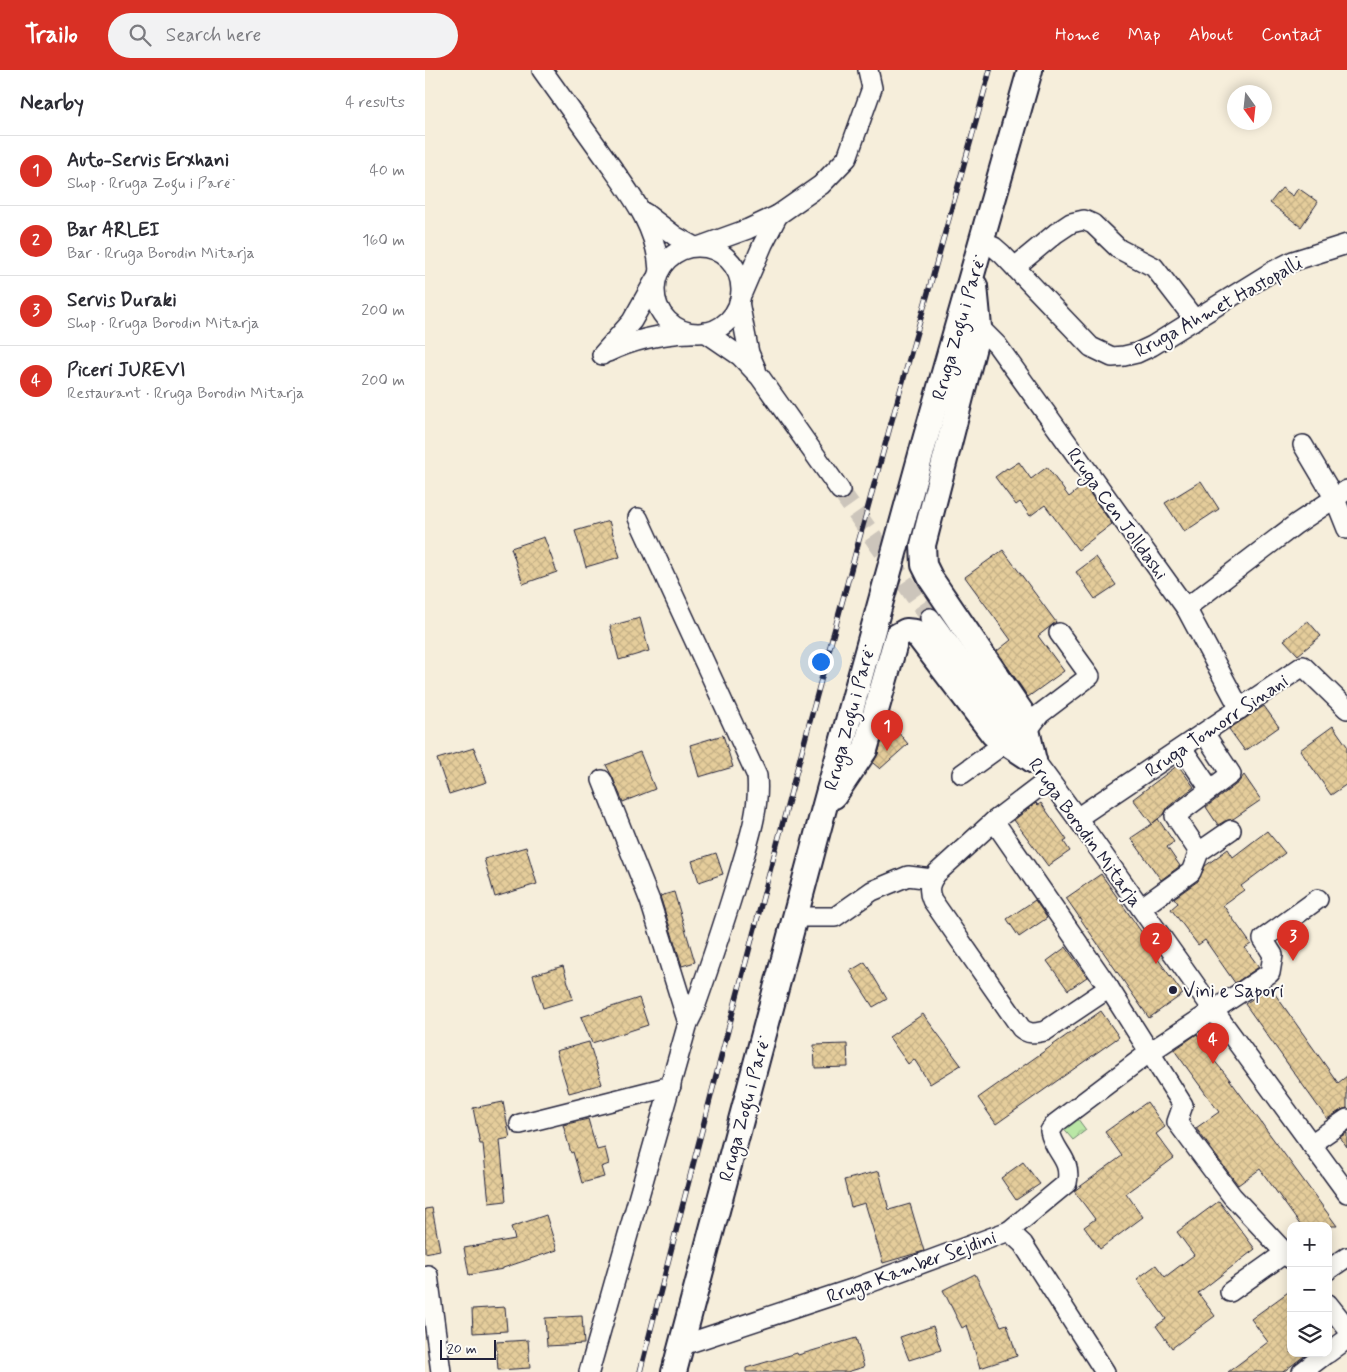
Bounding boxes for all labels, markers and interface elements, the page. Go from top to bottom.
search box [108,13,458,58]
text: Trailo [25,20,78,51]
icon: search [126,21,154,49]
text: Search here [166,23,261,48]
text: Home [1055,23,1100,47]
text: Map [1128,23,1161,47]
text: About [1189,23,1233,47]
text: Contact [1261,23,1322,47]
north arrow [1227,85,1272,130]
text: Nearby [20,89,84,117]
text: 4 results [345,92,405,113]
text: Auto-Servis Erxhani [67,148,229,173]
text: 1 [32,160,40,181]
text: 40 m [369,160,405,181]
text: Shop · Rruga Zogu i Parë [67,173,230,194]
text: Bar ARLEI [67,218,160,243]
text: 2 [32,230,40,251]
text: 160 m [362,230,405,251]
text: Bar · Rruga Borodin Mitarja [67,243,255,264]
street label: Rruga Ahmet Hastopalli [1130,251,1308,366]
street label: Rruga Zogu i Parë [927,252,995,404]
text: Servis Duraki [67,288,177,313]
text: 3 [32,300,40,321]
text: 200 m [361,300,405,321]
text: Shop · Rruga Borodin Mitarja [67,313,259,334]
text: Piceri JUREVI [67,358,185,383]
text: 4 [31,370,41,391]
text: 200 m [361,370,405,391]
text: Restaurant · Rruga Borodin Mitarja [67,383,304,404]
street label: Rruga Cen Jolldashi [1059,443,1173,586]
street label: Rruga Zogu i Parë [819,642,885,794]
your location [808,649,834,675]
street label: Rruga Tomorr Sinani [1140,669,1294,785]
pin: 1 [871,710,903,751]
street label: Rruga Borodin Mitarja [1021,753,1147,914]
pin: 3 [1277,920,1309,961]
pin: 2 [1140,923,1172,964]
place label: Vini e Sapori [1183,979,1284,1004]
marker: Vini e Sapori [1167,984,1179,996]
pin: 4 [1197,1023,1229,1064]
street label: Rruga Zogu i Parë [714,1033,780,1185]
map controls [1287,1222,1332,1357]
button: + [1287,1222,1332,1267]
street label: Rruga Kamber Sejdini [823,1225,1000,1312]
button: − [1287,1267,1332,1312]
button: layers [1287,1312,1332,1357]
scale bar [440,1337,496,1360]
text: 20 m [447,1340,477,1358]

